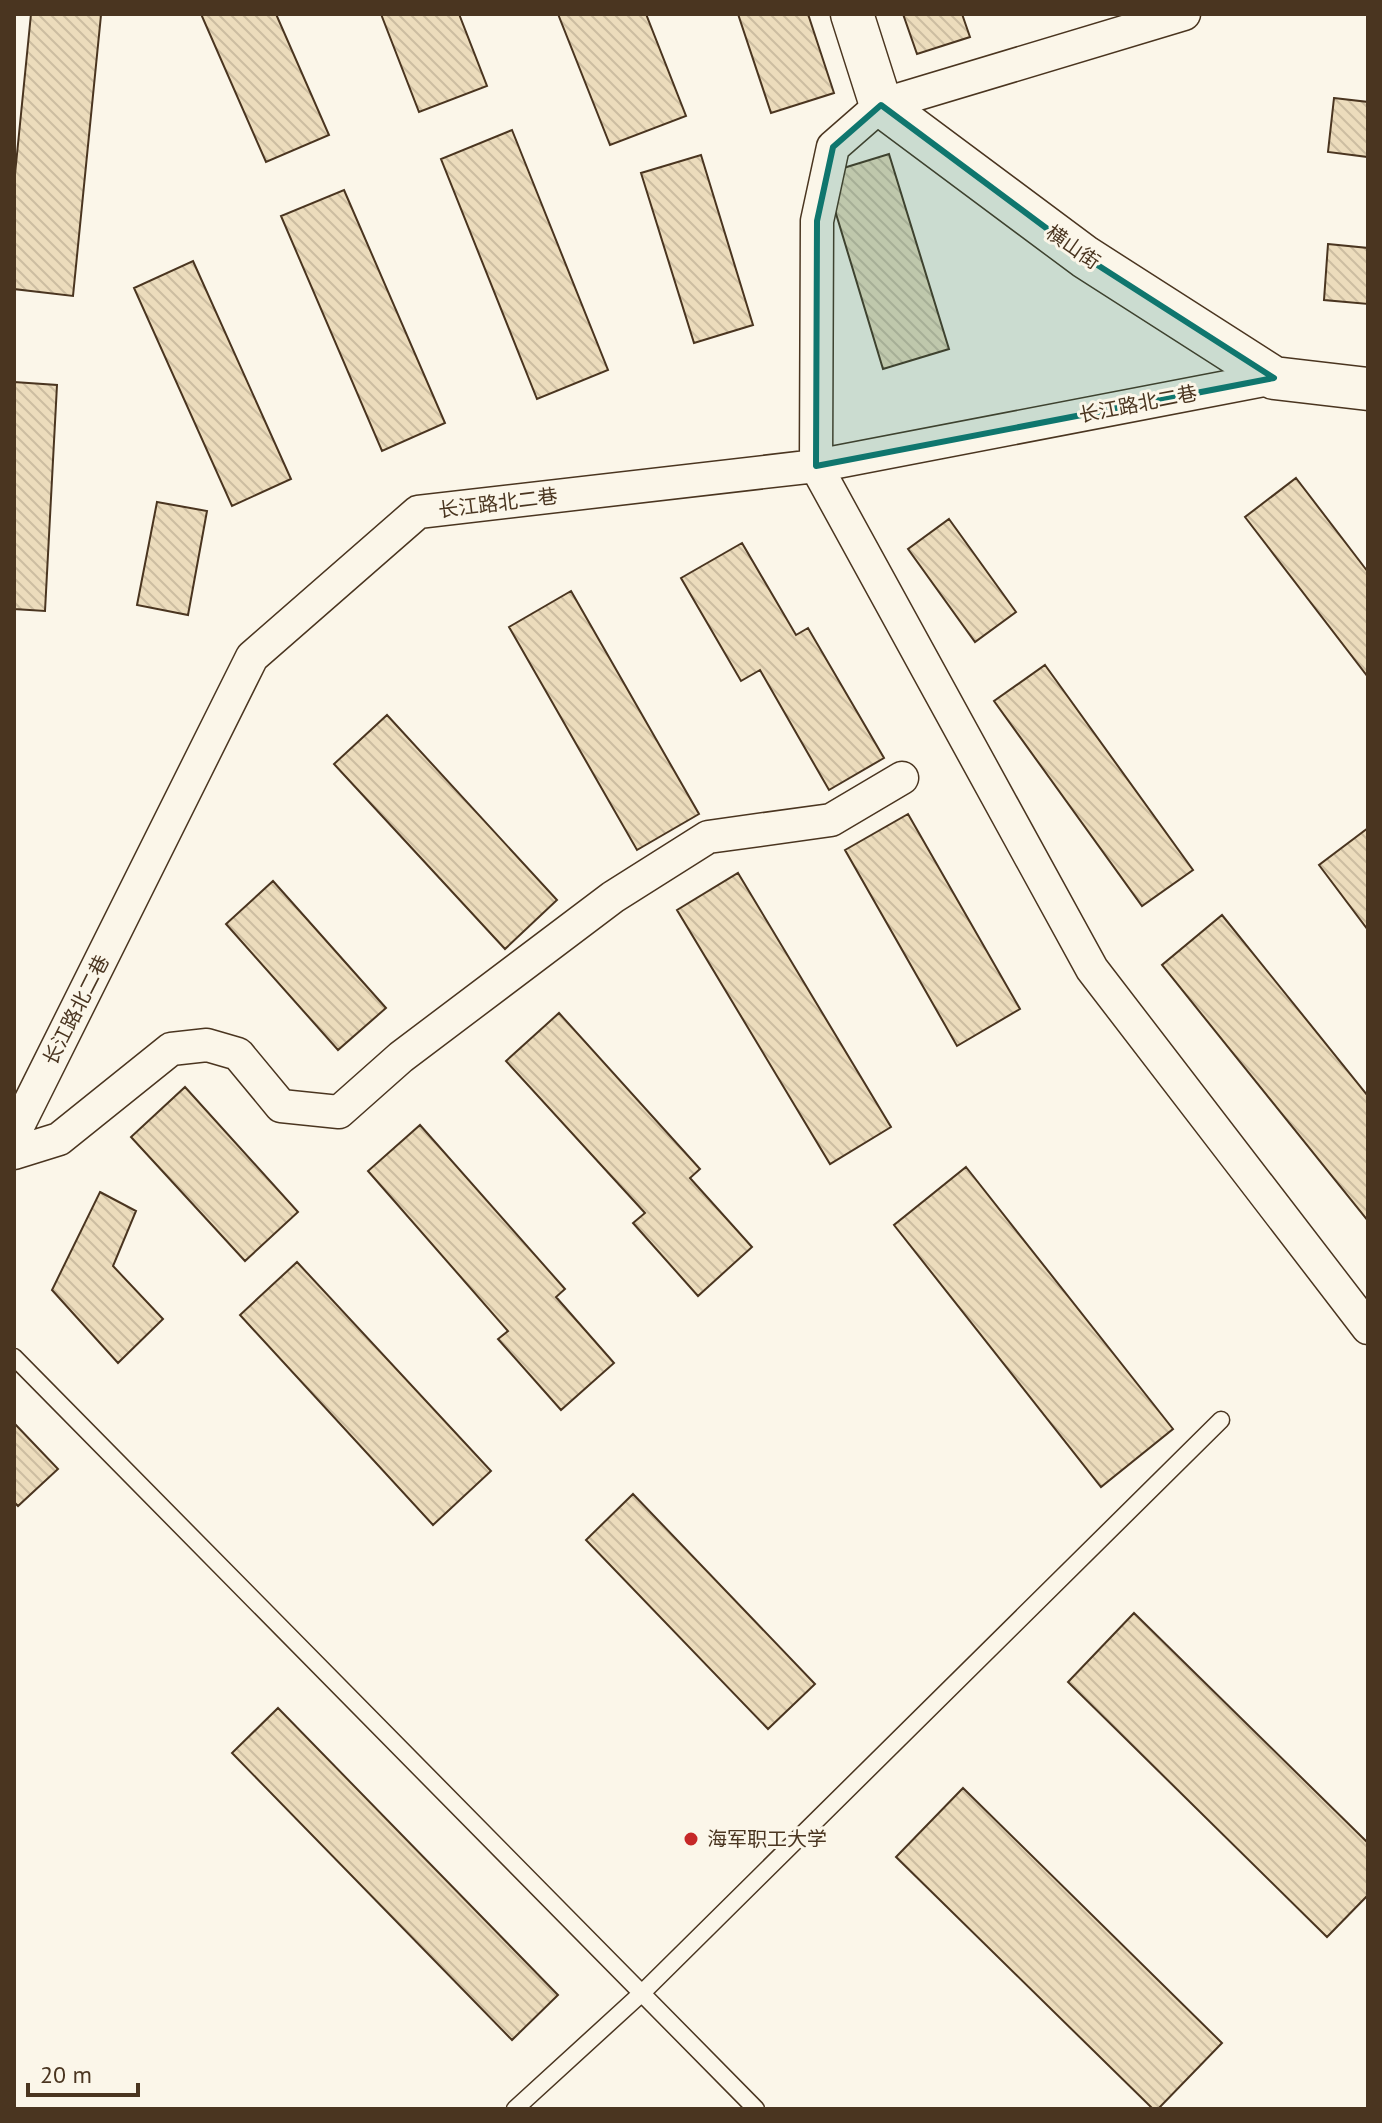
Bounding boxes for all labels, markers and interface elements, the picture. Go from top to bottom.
street label: 横山街 [1041,219,1105,275]
street label: 长江路北二巷 [1077,380,1199,428]
street label: 长江路北二巷 [437,483,559,523]
street label: 长江路北二巷 [37,951,115,1069]
place label: 海军职工大学 [707,1826,827,1852]
marker: 海军职工大学 [682,1830,700,1848]
scale bar [28,2047,138,2097]
text: 20 m [40,2059,92,2090]

